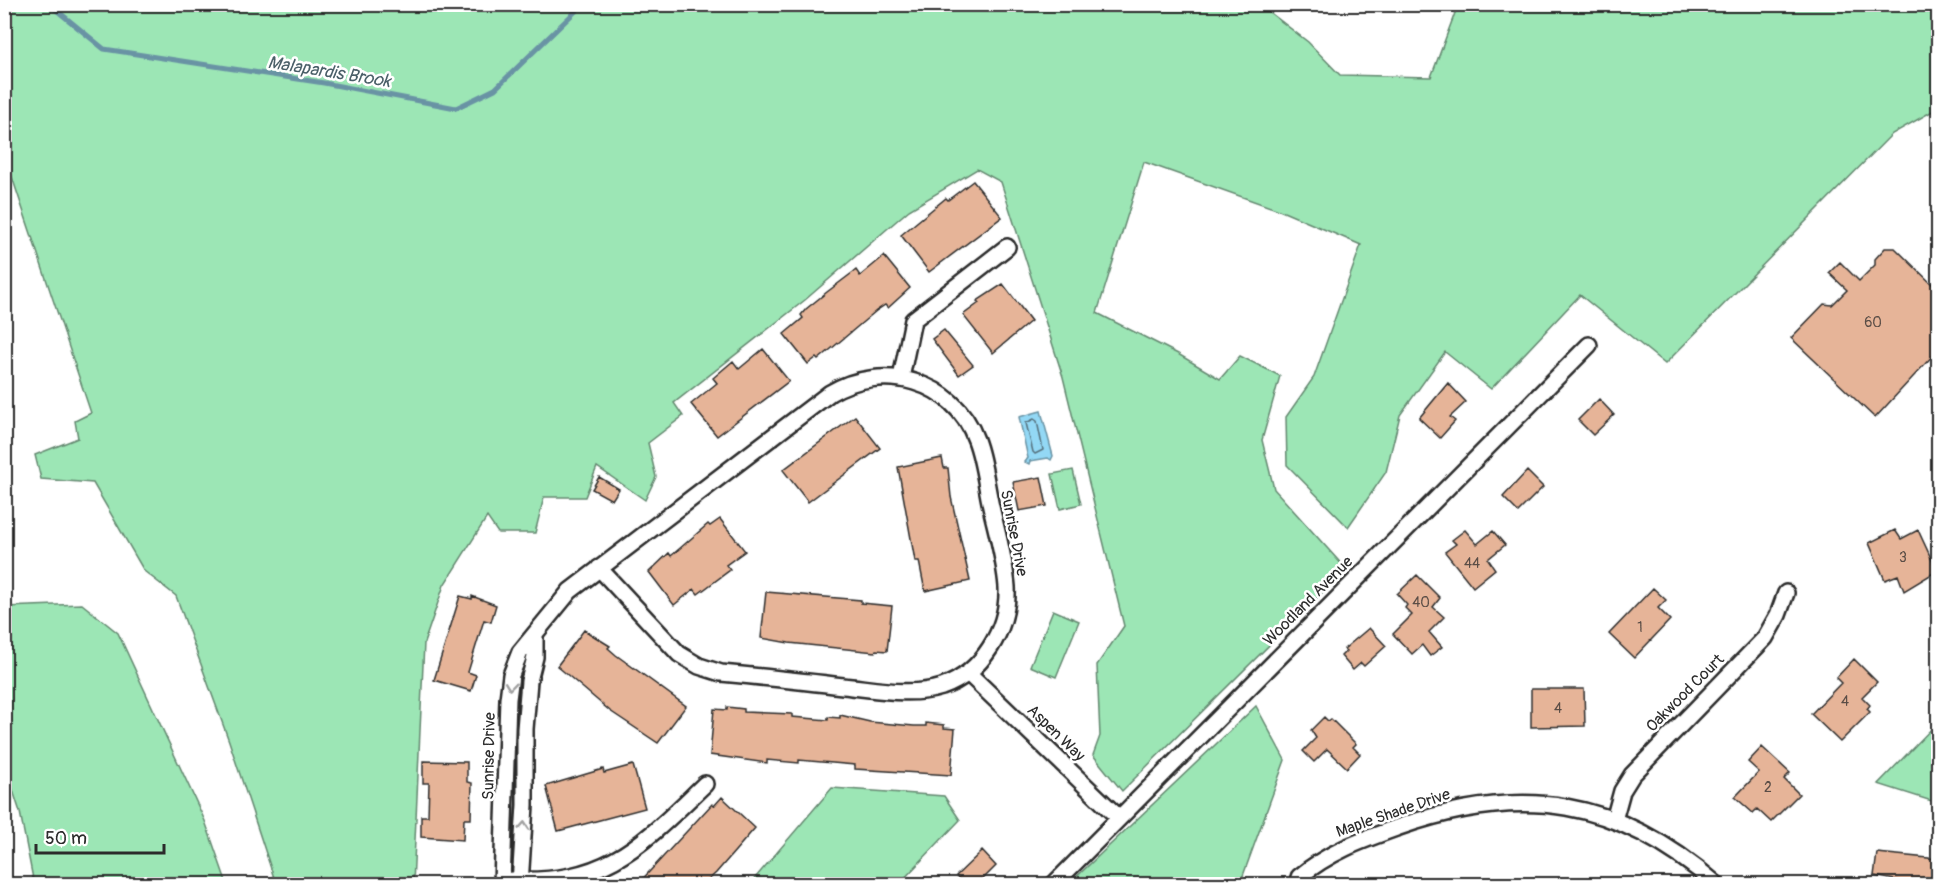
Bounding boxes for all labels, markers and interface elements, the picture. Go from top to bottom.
water label: Malapardis Brook [266,51,394,93]
house number: 60 [1864,314,1882,331]
street label: Sunrise Drive [996,488,1032,578]
house number: 3 [1899,549,1907,566]
street label: Woodland Avenue [1259,552,1357,650]
house number: 44 [1464,555,1480,572]
house number: 40 [1412,594,1430,611]
house number: 1 [1637,619,1643,636]
street label: Oakwood Court [1642,649,1729,736]
one-way arrow [504,681,517,690]
house number: 4 [1841,693,1849,710]
street label: Aspen Way [1023,700,1089,766]
house number: 4 [1554,700,1562,717]
street label: Sunrise Drive [478,712,500,800]
house number: 2 [1764,779,1772,796]
street label: Maple Shade Drive [1333,784,1453,842]
scale bar [36,817,164,855]
one-way arrow [517,822,530,831]
text: 50 m [45,827,87,850]

